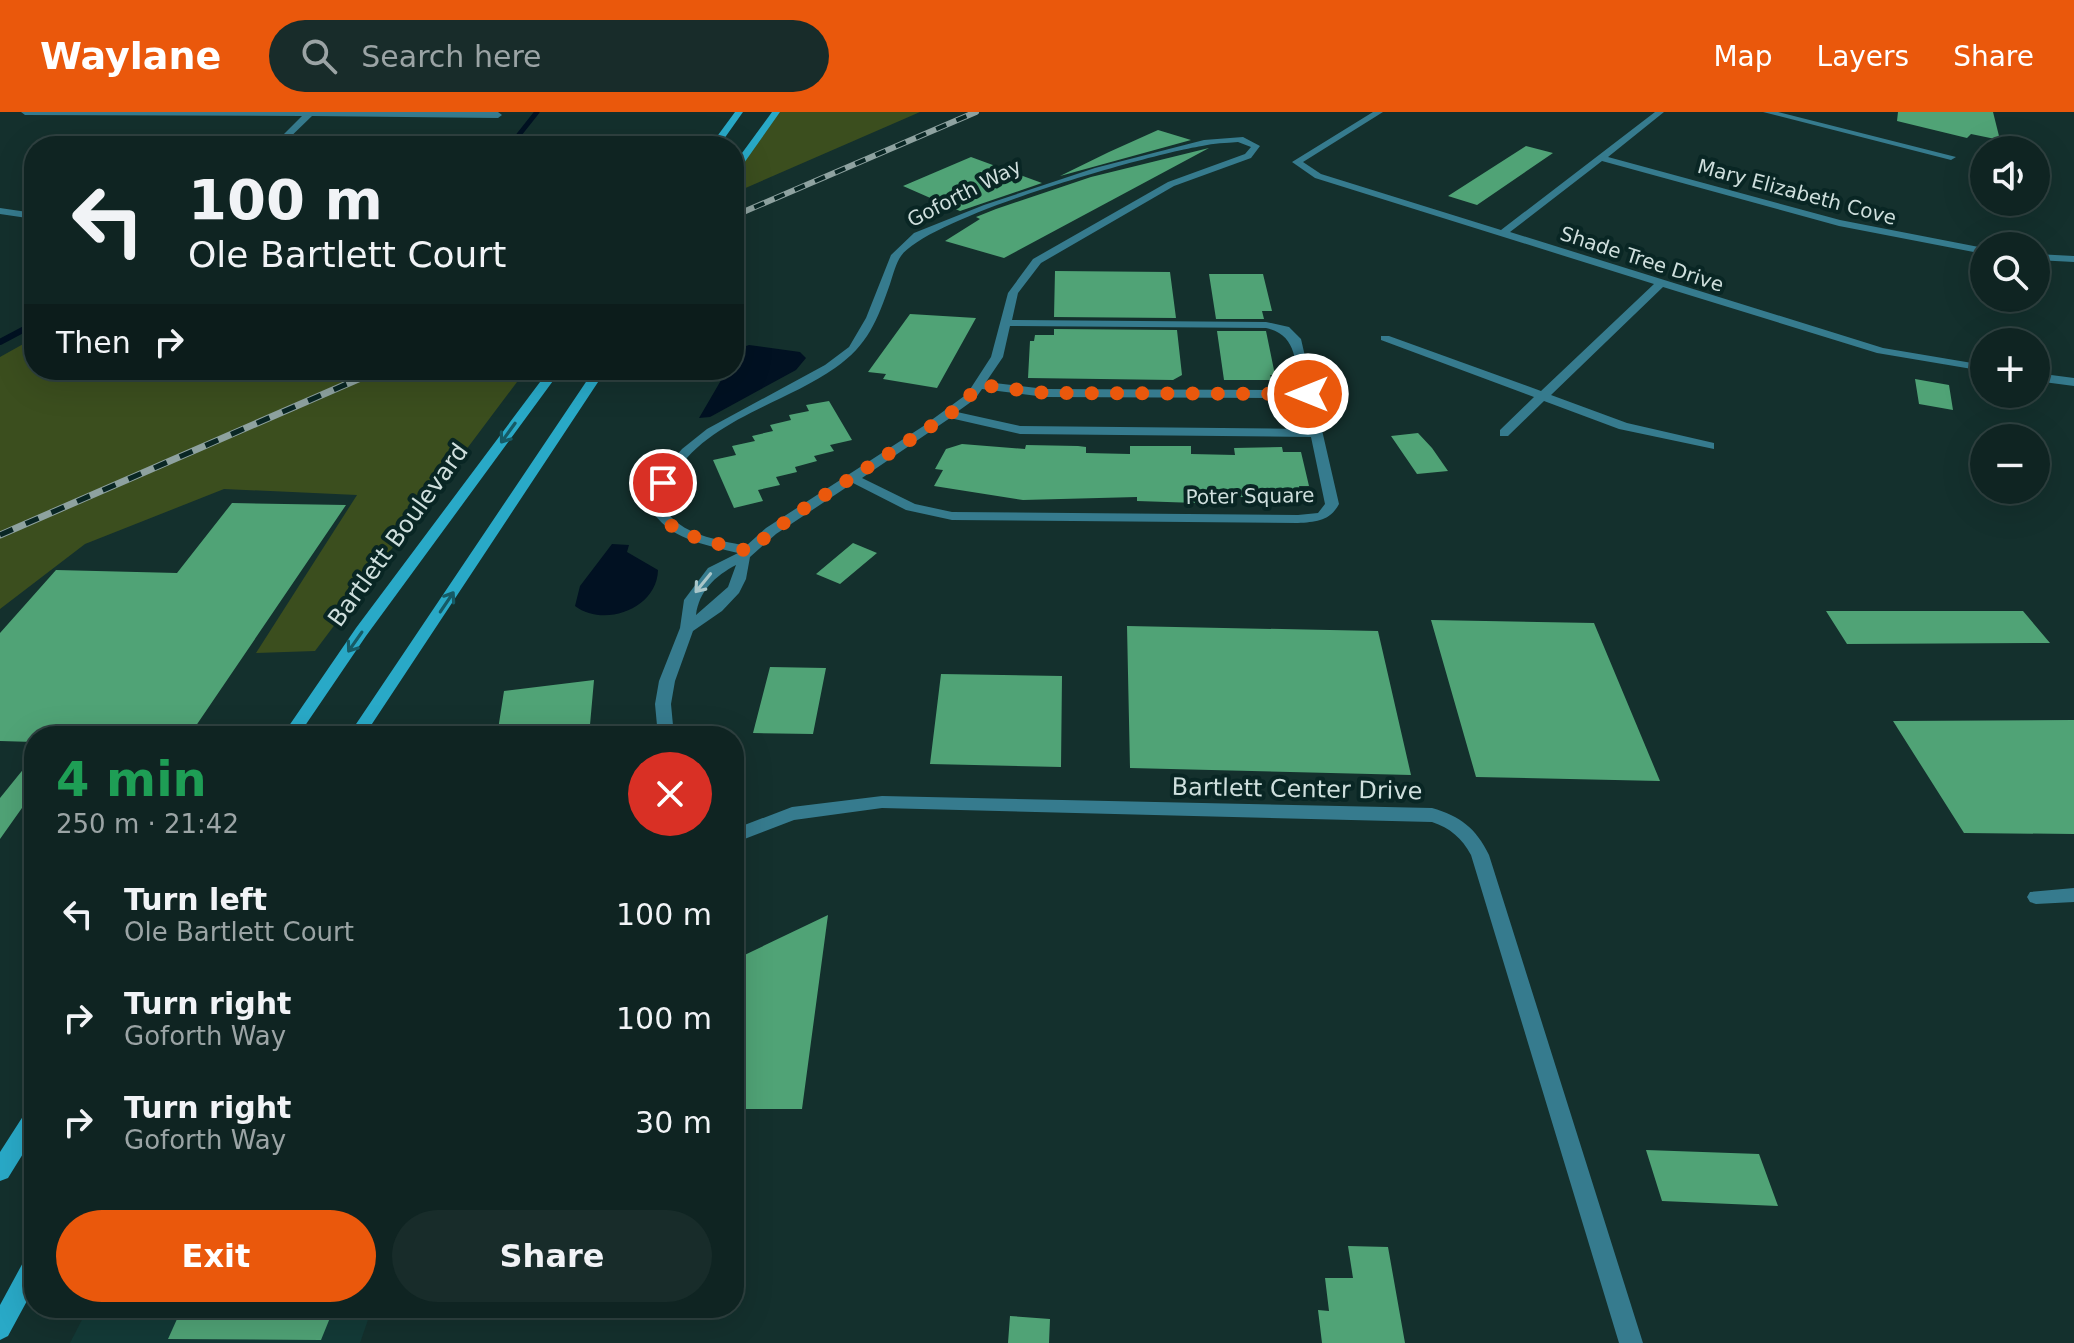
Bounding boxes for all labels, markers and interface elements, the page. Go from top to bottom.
search box [269,20,829,92]
text: Waylane [40,34,221,78]
icon: search [297,34,341,78]
text: Search here [361,39,542,74]
text: Map [1713,40,1773,73]
text: Layers [1817,40,1909,73]
text: Share [1953,40,2034,73]
map controls [1970,136,2050,504]
button: sound [1970,136,2050,216]
street label: Goforth Way [903,154,1025,232]
street label: Mary Elizabeth Cove [1695,154,1899,230]
text: 100 m [188,167,383,232]
icon: left [56,168,160,272]
street label: Shade Tree Drive [1557,221,1727,297]
button: search [1970,232,2050,312]
text: Ole Bartlett Court [188,234,506,275]
icon: right [147,320,191,364]
text: Then [56,325,131,360]
button: + [1970,328,2050,408]
position arrow [1266,352,1350,436]
one-way arrow [500,422,517,443]
button: − [1970,424,2050,504]
street label: Bartlett Boulevard [322,438,474,632]
pin [629,449,697,517]
icon: arrive [641,461,685,505]
street label: Poter Square [1185,483,1315,509]
one-way arrow [694,572,712,593]
one-way arrow [439,592,455,614]
one-way arrow [346,631,363,653]
text: 4 min [56,751,207,807]
button: close [628,752,712,836]
street label: Bartlett Center Drive [1171,773,1423,805]
text: 250 m · 21:42 [56,809,239,839]
text: Turn left [124,882,267,917]
icon: left [56,892,100,936]
text: 100 m [616,897,712,932]
text: Ole Bartlett Court [124,917,354,947]
text: Turn right [124,986,291,1021]
icon: right [56,996,100,1040]
text: 100 m [616,1001,712,1036]
text: Goforth Way [124,1021,286,1051]
text: Turn right [124,1090,291,1125]
icon: right [56,1100,100,1144]
text: 30 m [635,1105,712,1140]
text: Goforth Way [124,1125,286,1155]
button: Exit [56,1210,376,1302]
button: Share [392,1210,712,1302]

